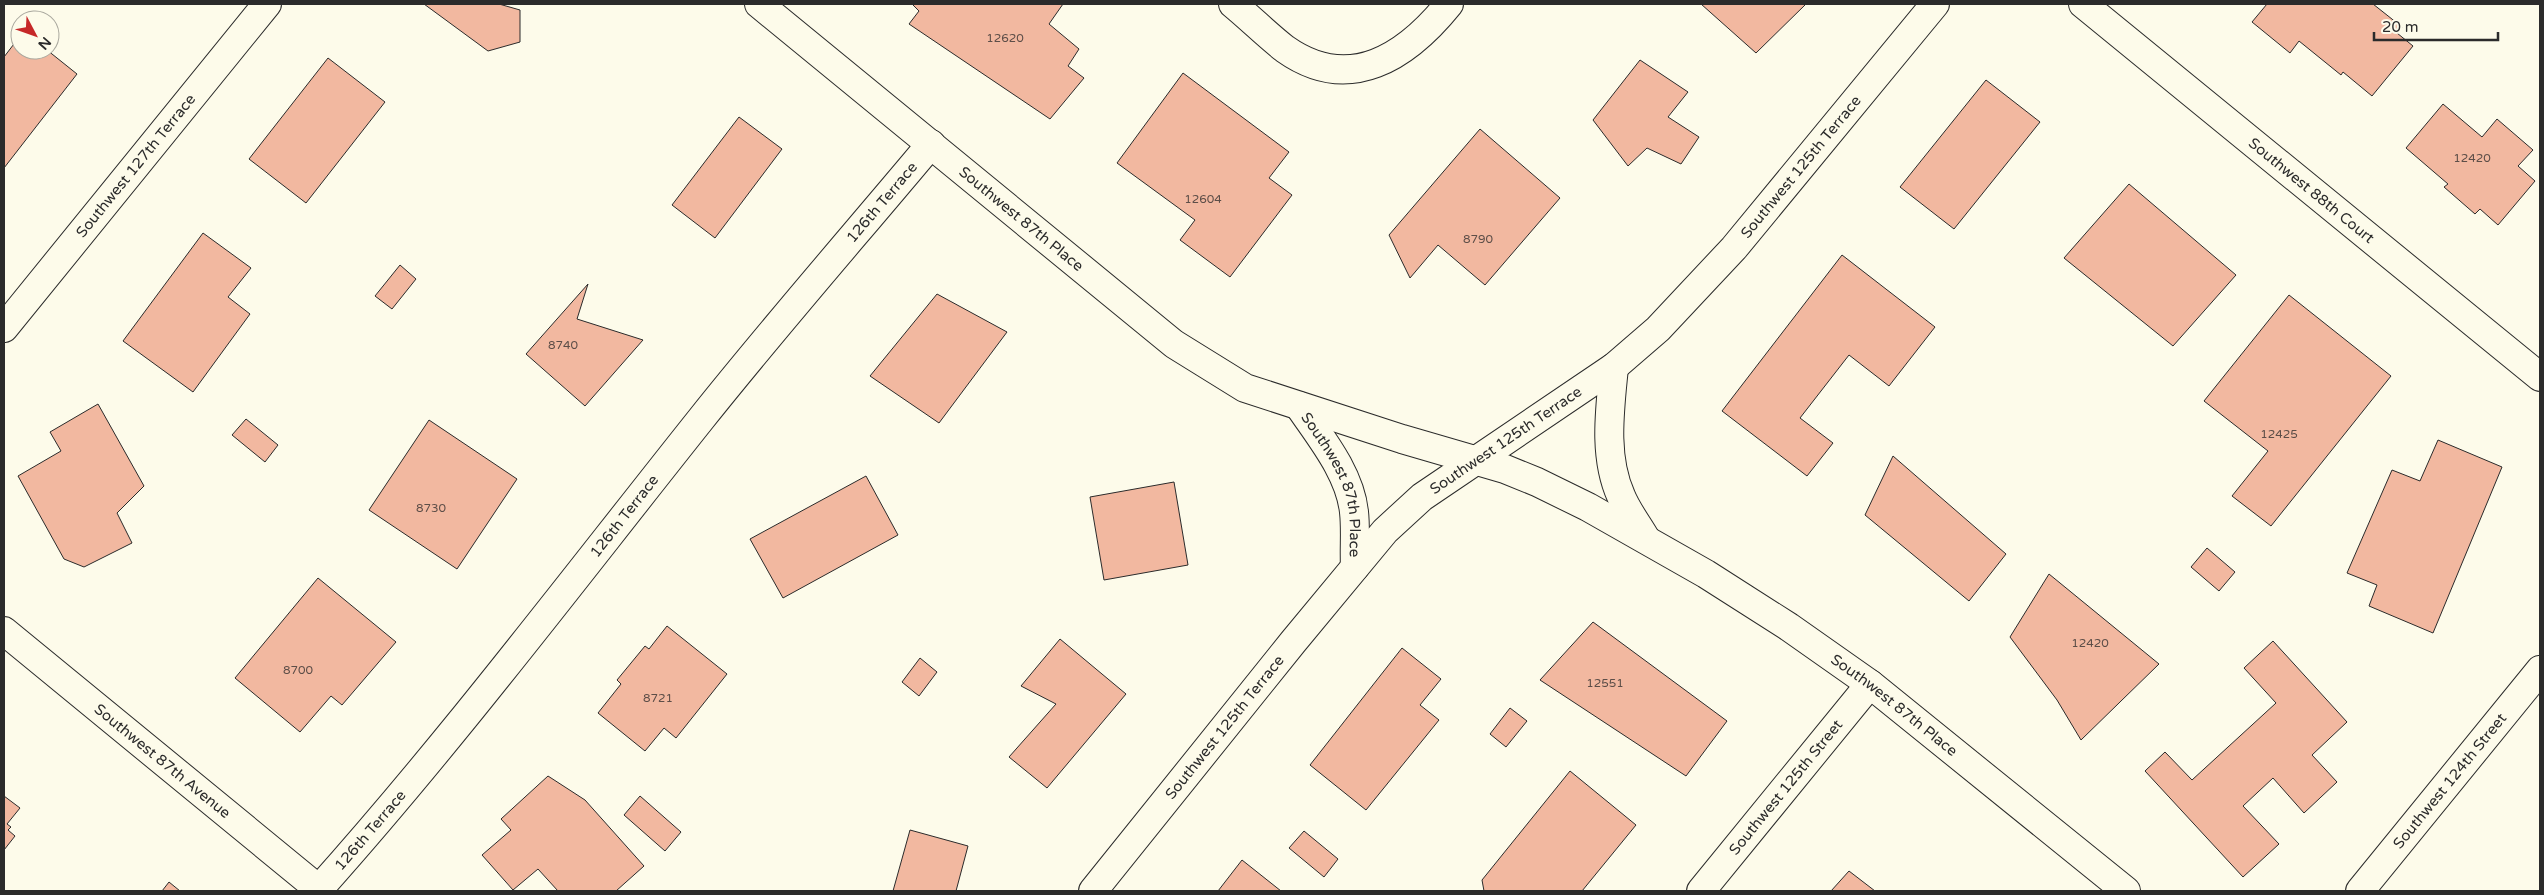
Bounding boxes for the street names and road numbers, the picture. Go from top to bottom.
street label: Southwest 127th Terrace [72,90,199,241]
street label: Southwest 125th Terrace [1737,92,1865,242]
street label: Southwest 88th Court [2245,134,2378,247]
street label: 126th Terrace [843,158,921,246]
street label: Southwest 87th Place [955,163,1087,275]
street label: Southwest 125th Terrace [1426,383,1585,498]
street label: Southwest 87th Place [1297,409,1364,557]
street label: 126th Terrace [586,471,662,561]
street label: Southwest 87th Place [1827,650,1961,760]
street label: Southwest 125th Terrace [1161,652,1288,803]
street label: Southwest 87th Avenue [91,700,234,822]
street label: Southwest 124th Street [2389,709,2510,852]
street label: Southwest 125th Street [1725,716,1846,858]
street label: 126th Terrace [331,786,410,874]

